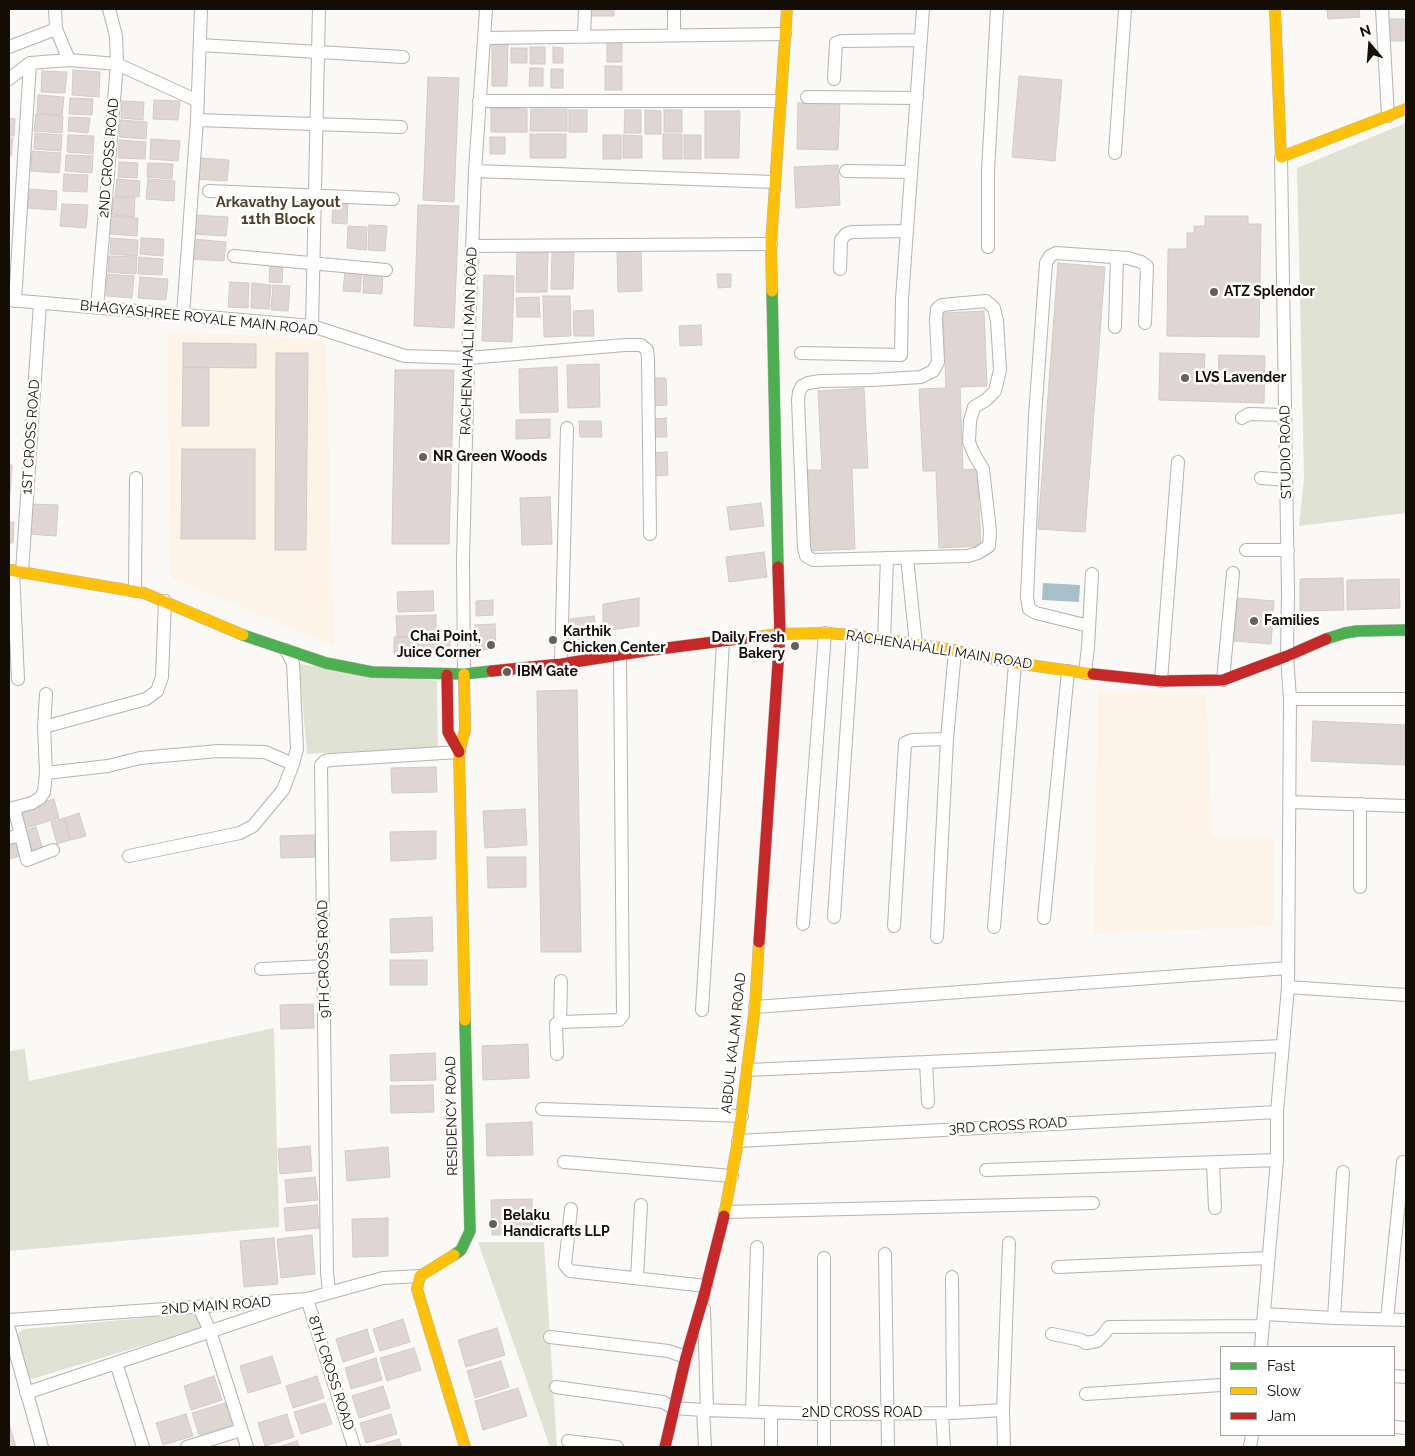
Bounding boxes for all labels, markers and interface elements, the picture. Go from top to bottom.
north arrow [1345,20,1395,70]
text: N [1358,21,1373,40]
street label: 2ND CROSS ROAD [95,97,123,219]
district label: Arkavathy Layout 11th Block [216,193,340,228]
street label: RACHENAHALLI MAIN ROAD [457,247,481,435]
place label: ATZ Splendor [1224,284,1315,300]
marker: ATZ Splendor [1208,286,1220,298]
street label: BHAGYASHREE ROYALE MAIN ROAD [79,297,319,339]
place label: LVS Lavender [1195,370,1286,386]
marker: LVS Lavender [1179,372,1191,384]
street label: 1ST CROSS ROAD [19,379,43,495]
street label: STUDIO ROAD [1277,405,1295,499]
place label: NR Green Woods [433,449,547,465]
marker: NR Green Woods [417,451,429,463]
place label: Families [1264,613,1319,629]
marker: Families [1248,615,1260,627]
place label: Karthik Chicken Center [563,624,666,656]
street label: RACHENAHALLI MAIN ROAD [845,627,1033,673]
place label: Chai Point, Juice Corner [397,629,481,662]
place label: Daily Fresh Bakery [712,630,785,662]
marker: Karthik Chicken Center [547,634,559,646]
marker: Chai Point, Juice Corner [485,639,497,651]
marker: Daily Fresh Bakery [789,640,801,652]
place label: IBM Gate [517,664,578,680]
marker: IBM Gate [501,666,513,678]
street label: 9TH CROSS ROAD [315,900,333,1018]
street label: ABDUL KALAM ROAD [718,972,750,1114]
street label: RESIDENCY ROAD [443,1056,461,1176]
street label: 3RD CROSS ROAD [948,1115,1068,1137]
place label: Belaku Handicrafts LLP [503,1208,610,1240]
marker: Belaku Handicrafts LLP [487,1218,499,1230]
street label: 2ND MAIN ROAD [161,1294,271,1318]
street label: 8TH CROSS ROAD [305,1314,357,1432]
legend [1220,1346,1395,1436]
text: Fast [1267,1357,1295,1375]
text: Slow [1267,1382,1301,1400]
street label: 2ND CROSS ROAD [802,1405,922,1421]
text: Jam [1267,1407,1296,1425]

